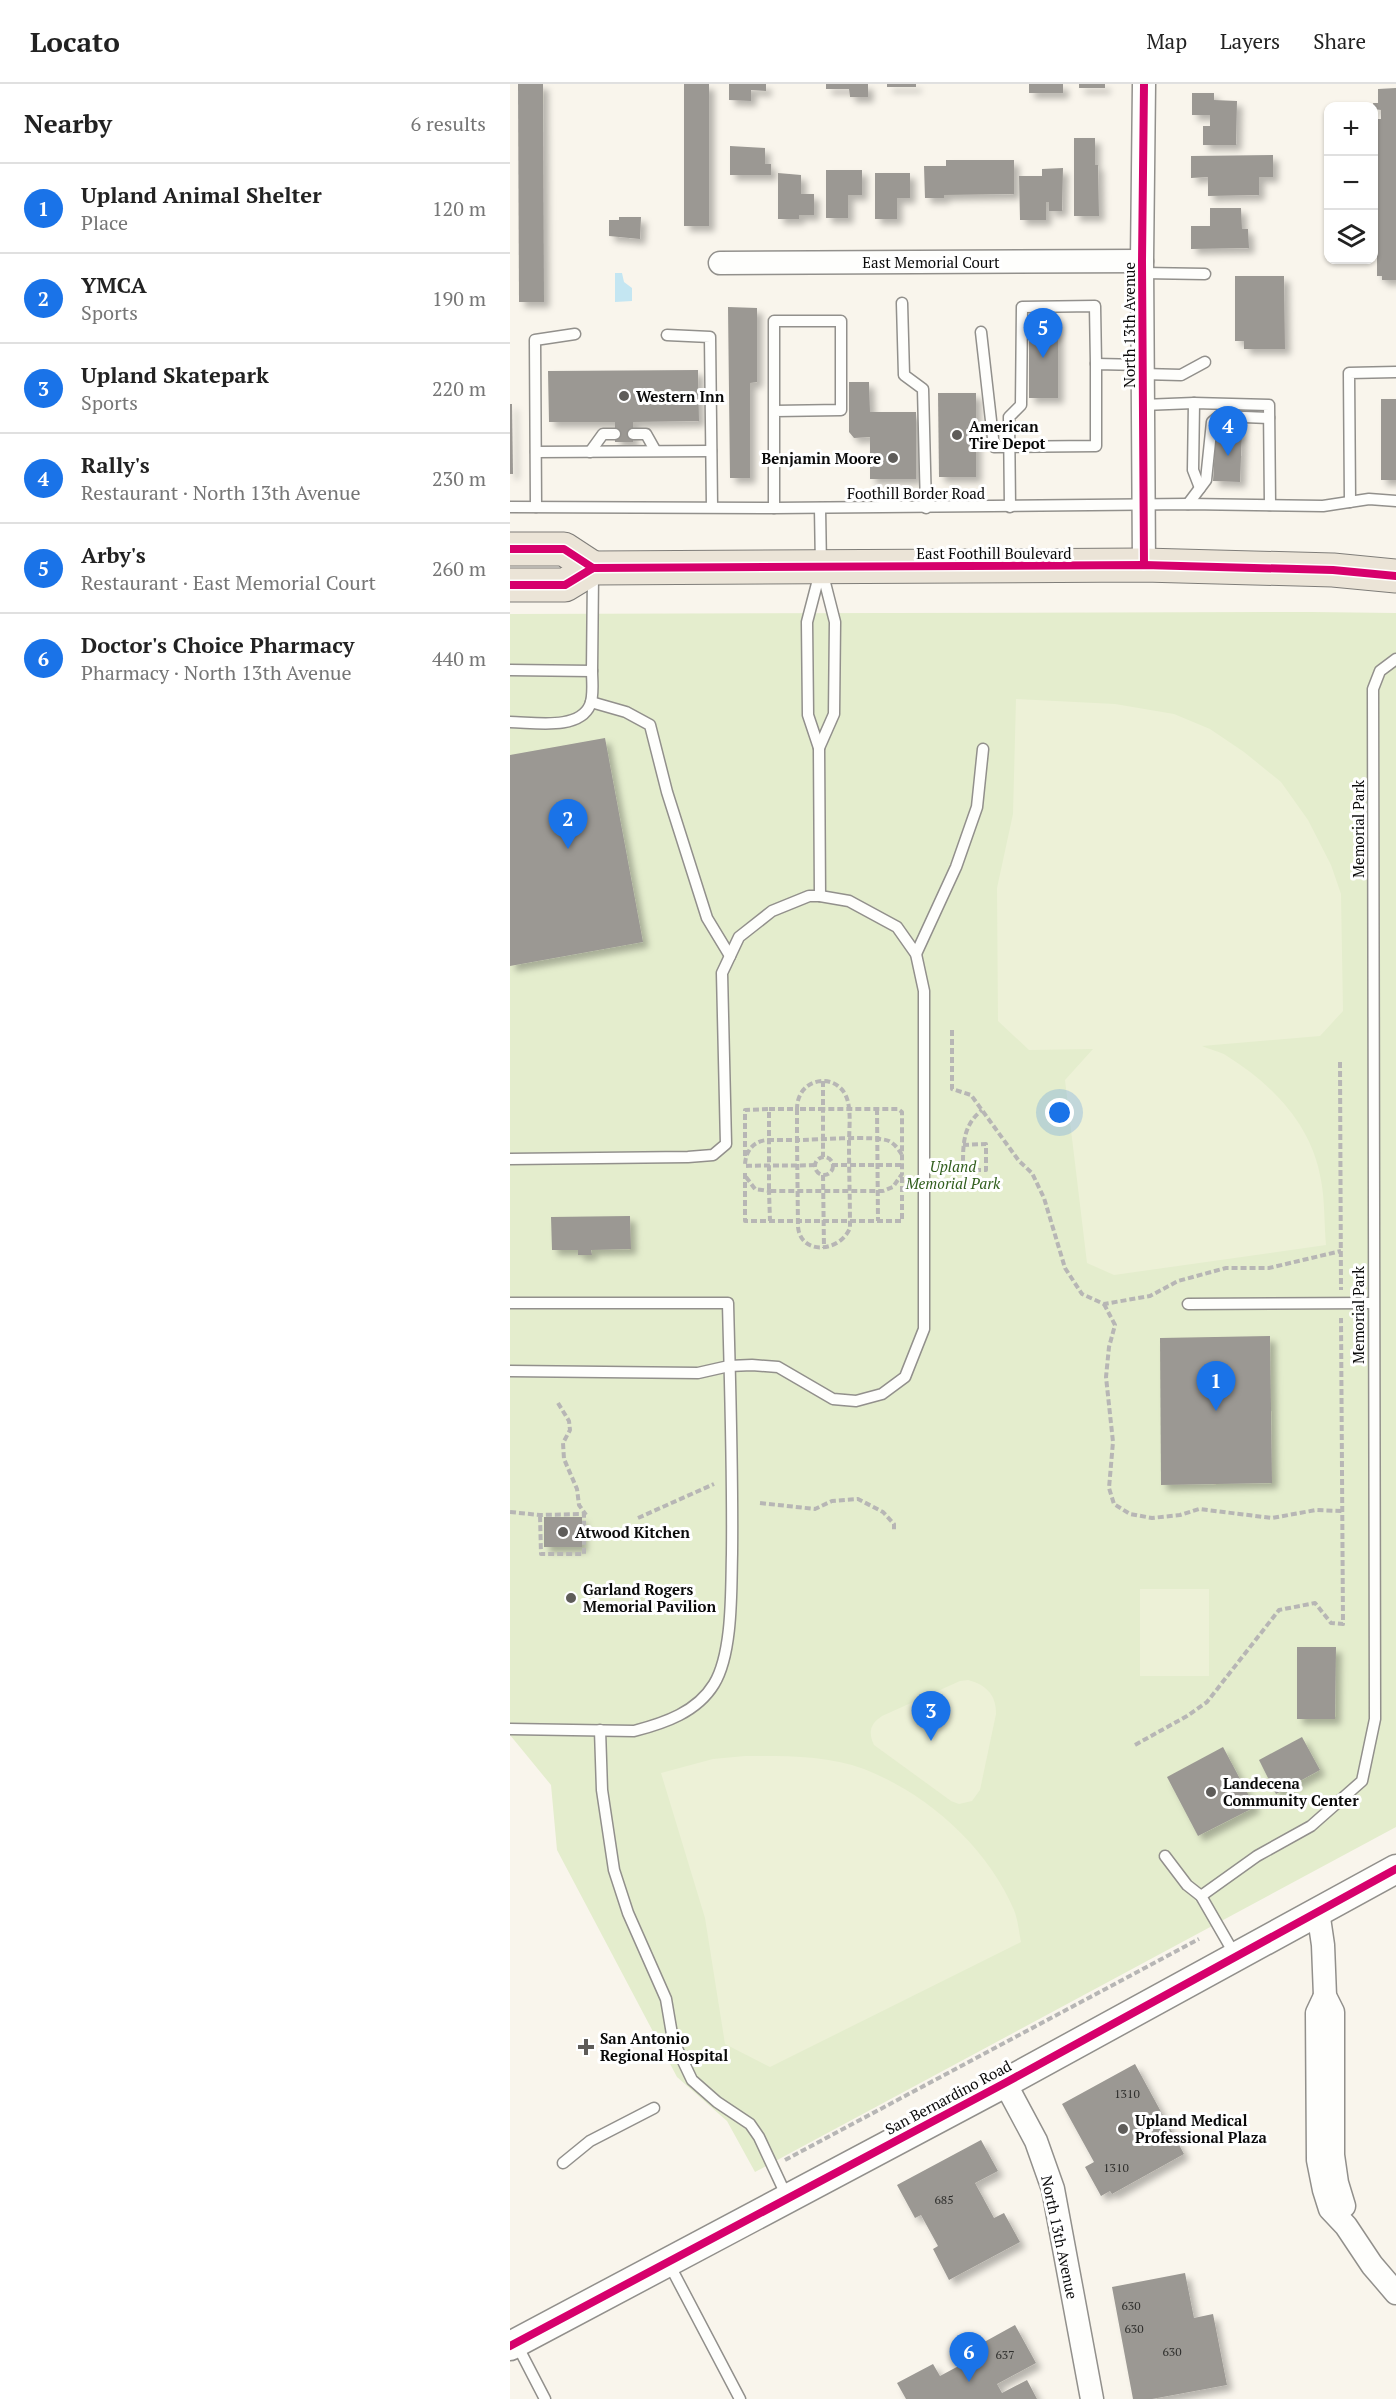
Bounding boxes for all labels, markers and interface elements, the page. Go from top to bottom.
text: Locato [30,23,120,60]
text: Map [1146,27,1187,55]
text: Layers [1220,27,1280,55]
text: Share [1313,27,1366,55]
map controls [1324,102,1378,264]
button: + [1324,102,1378,156]
text: Nearby [24,106,112,140]
text: 6 results [411,110,486,137]
button: − [1324,156,1378,210]
text: Upland Animal Shelter [81,180,322,209]
text: 1 [38,195,49,222]
text: 120 m [432,195,486,222]
text: Place [81,209,128,236]
button: layers [1324,210,1378,264]
street label: East Memorial Court [862,252,1000,272]
street label: North 13th Avenue [1119,262,1139,388]
text: YMCA [81,270,147,299]
text: 2 [38,285,49,312]
text: 190 m [432,285,486,312]
text: Sports [81,299,138,326]
pin: 5 [1024,308,1062,358]
text: Upland Skatepark [81,360,269,389]
text: 3 [38,375,49,402]
text: 220 m [432,375,486,402]
place label: Western Inn [636,386,725,406]
text: Sports [81,389,138,416]
marker: Western Inn [617,389,631,403]
pin: 4 [1208,406,1248,456]
place label: American Tire Depot [969,416,1046,453]
marker: American Tire Depot [950,428,964,442]
place label: Benjamin Moore [762,448,881,468]
text: Rally's [81,450,150,479]
marker: Benjamin Moore [886,451,900,465]
text: 4 [38,465,49,492]
text: 230 m [432,465,486,492]
text: Restaurant · North 13th Avenue [81,479,361,506]
street label: Foothill Border Road [847,483,985,503]
text: Arby's [81,540,146,569]
street label: East Foothill Boulevard [916,543,1072,563]
text: 5 [38,555,49,582]
text: 260 m [432,555,486,582]
text: Restaurant · East Memorial Court [81,569,376,596]
text: Doctor's Choice Pharmacy [81,630,354,659]
text: 6 [38,645,49,672]
text: 440 m [432,645,486,672]
text: Pharmacy · North 13th Avenue [81,659,352,686]
street label: Memorial Park [1348,780,1368,878]
pin: 2 [548,800,588,849]
your location [1045,1098,1074,1127]
park label: Upland Memorial Park [905,1156,1001,1193]
street label: Memorial Park [1348,1266,1368,1364]
pin: 1 [1196,1362,1236,1411]
place label: Atwood Kitchen [575,1522,690,1542]
marker: Atwood Kitchen [556,1525,570,1539]
place label: Garland Rogers Memorial Pavilion [583,1579,716,1616]
marker: Garland Rogers Memorial Pavilion [564,1591,578,1605]
pin: 3 [912,1692,950,1741]
place label: Landecena Community Center [1223,1773,1359,1810]
marker: Landecena Community Center [1204,1785,1218,1799]
place label: San Antonio Regional Hospital [600,2028,728,2065]
marker: San Antonio Regional Hospital [577,2038,595,2056]
street label: San Bernardino Road [881,2055,1015,2139]
house number: 1310 [1114,2086,1140,2101]
place label: Upland Medical Professional Plaza [1135,2110,1267,2147]
marker: Upland Medical Professional Plaza [1116,2122,1130,2136]
house number: 1310 [1103,2160,1129,2175]
street label: North 13th Avenue [1037,2173,1083,2301]
house number: 685 [934,2192,954,2207]
house number: 630 [1121,2298,1141,2313]
house number: 630 [1124,2321,1144,2336]
pin: 6 [950,2332,988,2382]
house number: 630 [1162,2344,1182,2359]
house number: 637 [995,2347,1015,2362]

